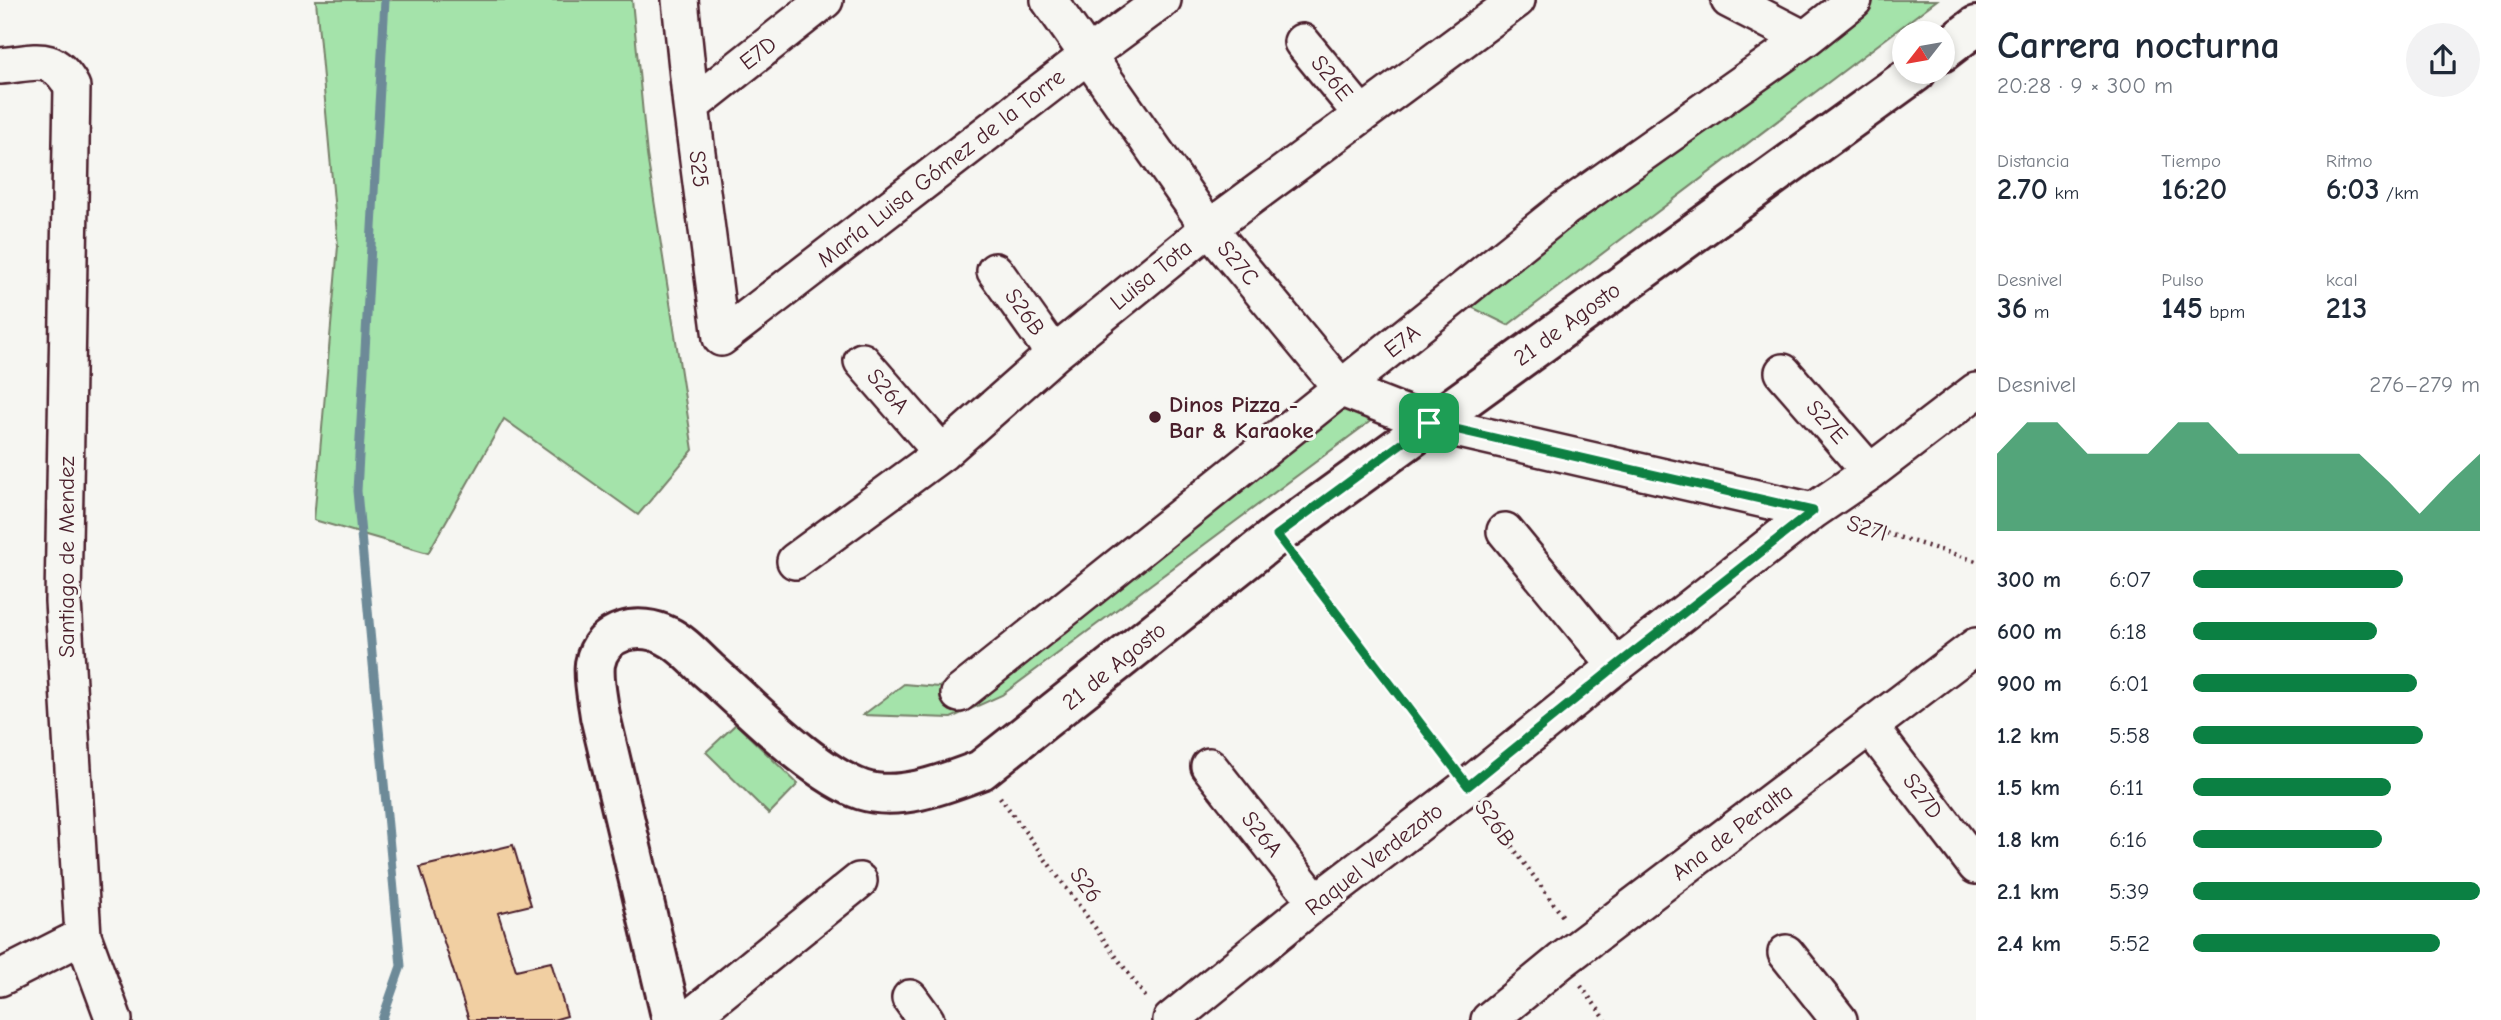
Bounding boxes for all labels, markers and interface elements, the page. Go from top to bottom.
north arrow [1892,21,1955,84]
map controls [1892,21,1955,84]
button: share [2406,23,2480,97]
text: Carrera nocturna [1997,24,2280,68]
street label: E7D [734,30,782,76]
street label: S26E [1305,50,1359,106]
street label: María Luisa Gómez de la Torre [812,63,1070,273]
text: 20:28 · 9 × 300 m [1997,72,2173,99]
street label: S25 [683,149,715,189]
text: Distancia [1997,150,2070,172]
text: Tiempo [2161,150,2221,172]
text: Ritmo [2326,150,2373,172]
text: 2.70 [1997,172,2048,207]
text: 16:20 [2161,172,2227,207]
text: 6:03 [2326,172,2380,207]
text: km [2048,182,2079,204]
text: /km [2380,182,2419,204]
street label: Luisa Tota [1105,234,1197,316]
street label: S27C [1212,235,1264,291]
text: Desnivel [1997,269,2062,291]
text: Pulso [2161,269,2204,291]
text: kcal [2326,269,2358,291]
street label: 21 de Agosto [1508,276,1626,372]
street label: S26B [999,283,1051,341]
text: 36 [1997,291,2027,326]
text: 145 [2161,291,2203,326]
text: 213 [2326,291,2367,326]
text: m [2027,301,2050,323]
text: bpm [2203,301,2245,323]
street label: E7A [1379,319,1425,363]
street label: S26A [861,363,915,419]
text: Desnivel [1997,371,2076,398]
text: 276–279 m [2369,371,2480,398]
place label: Dinos Pizza - Bar & Karaoke [1169,391,1314,444]
pin [1399,393,1459,453]
street label: S27E [1801,394,1853,450]
icon: arrive [1410,404,1448,442]
marker: Dinos Pizza - Bar & Karaoke [1147,409,1163,425]
street label: Santiago de Mendez [53,456,80,658]
street label: S27l [1844,509,1890,547]
text: 300 m [1997,566,2061,593]
text: 6:07 [2109,566,2151,593]
street label: 21 de Agosto [1057,616,1171,716]
text: 600 m [1997,618,2062,645]
text: 6:18 [2109,618,2147,645]
text: 900 m [1997,670,2062,697]
text: 6:01 [2109,670,2149,697]
text: 1.2 km [1997,722,2059,749]
text: 5:58 [2109,722,2150,749]
street label: S27D [1897,768,1949,824]
text: 1.5 km [1997,774,2060,801]
text: 6:11 [2109,774,2144,801]
street label: Ana de Peralta [1666,778,1798,886]
street label: S26B [1469,794,1521,852]
street label: Raquel Verdezoto [1300,797,1448,921]
street label: S26A [1236,806,1288,862]
text: 1.8 km [1997,826,2060,853]
text: 6:16 [2109,826,2147,853]
street label: S26 [1064,862,1108,908]
text: 2.1 km [1997,878,2059,905]
text: 5:39 [2109,878,2149,905]
text: 2.4 km [1997,930,2061,957]
text: 5:52 [2109,930,2150,957]

